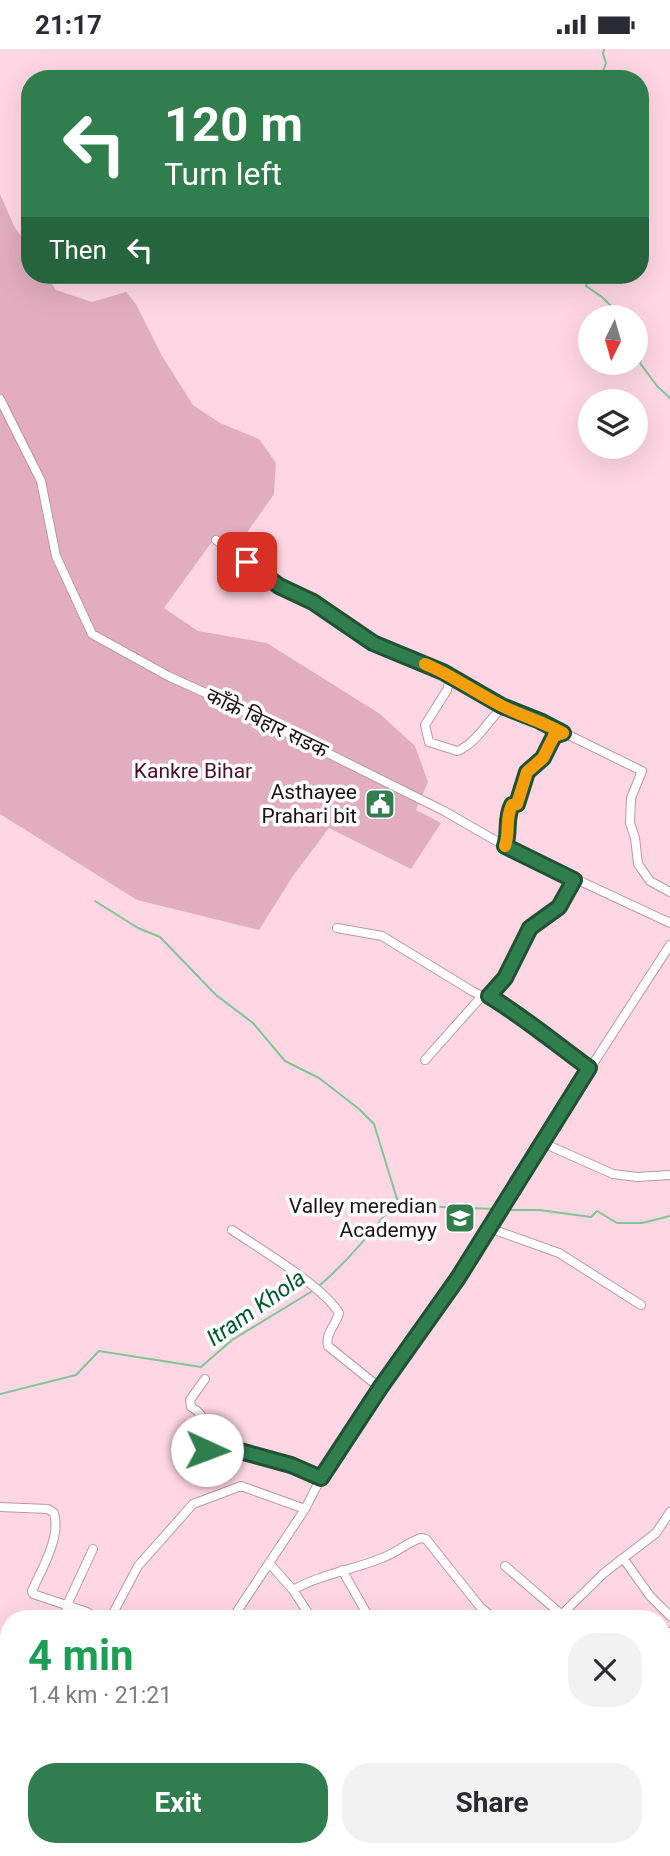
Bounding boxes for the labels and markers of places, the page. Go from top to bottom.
pin [217,532,277,592]
place label: Asthayee Prahari bit [261,780,357,828]
public building icon: Asthayee Prahari bit [363,787,397,821]
place label: Valley meredian Academyy [289,1194,437,1242]
school or university icon: Valley meredian Academyy [443,1201,477,1235]

